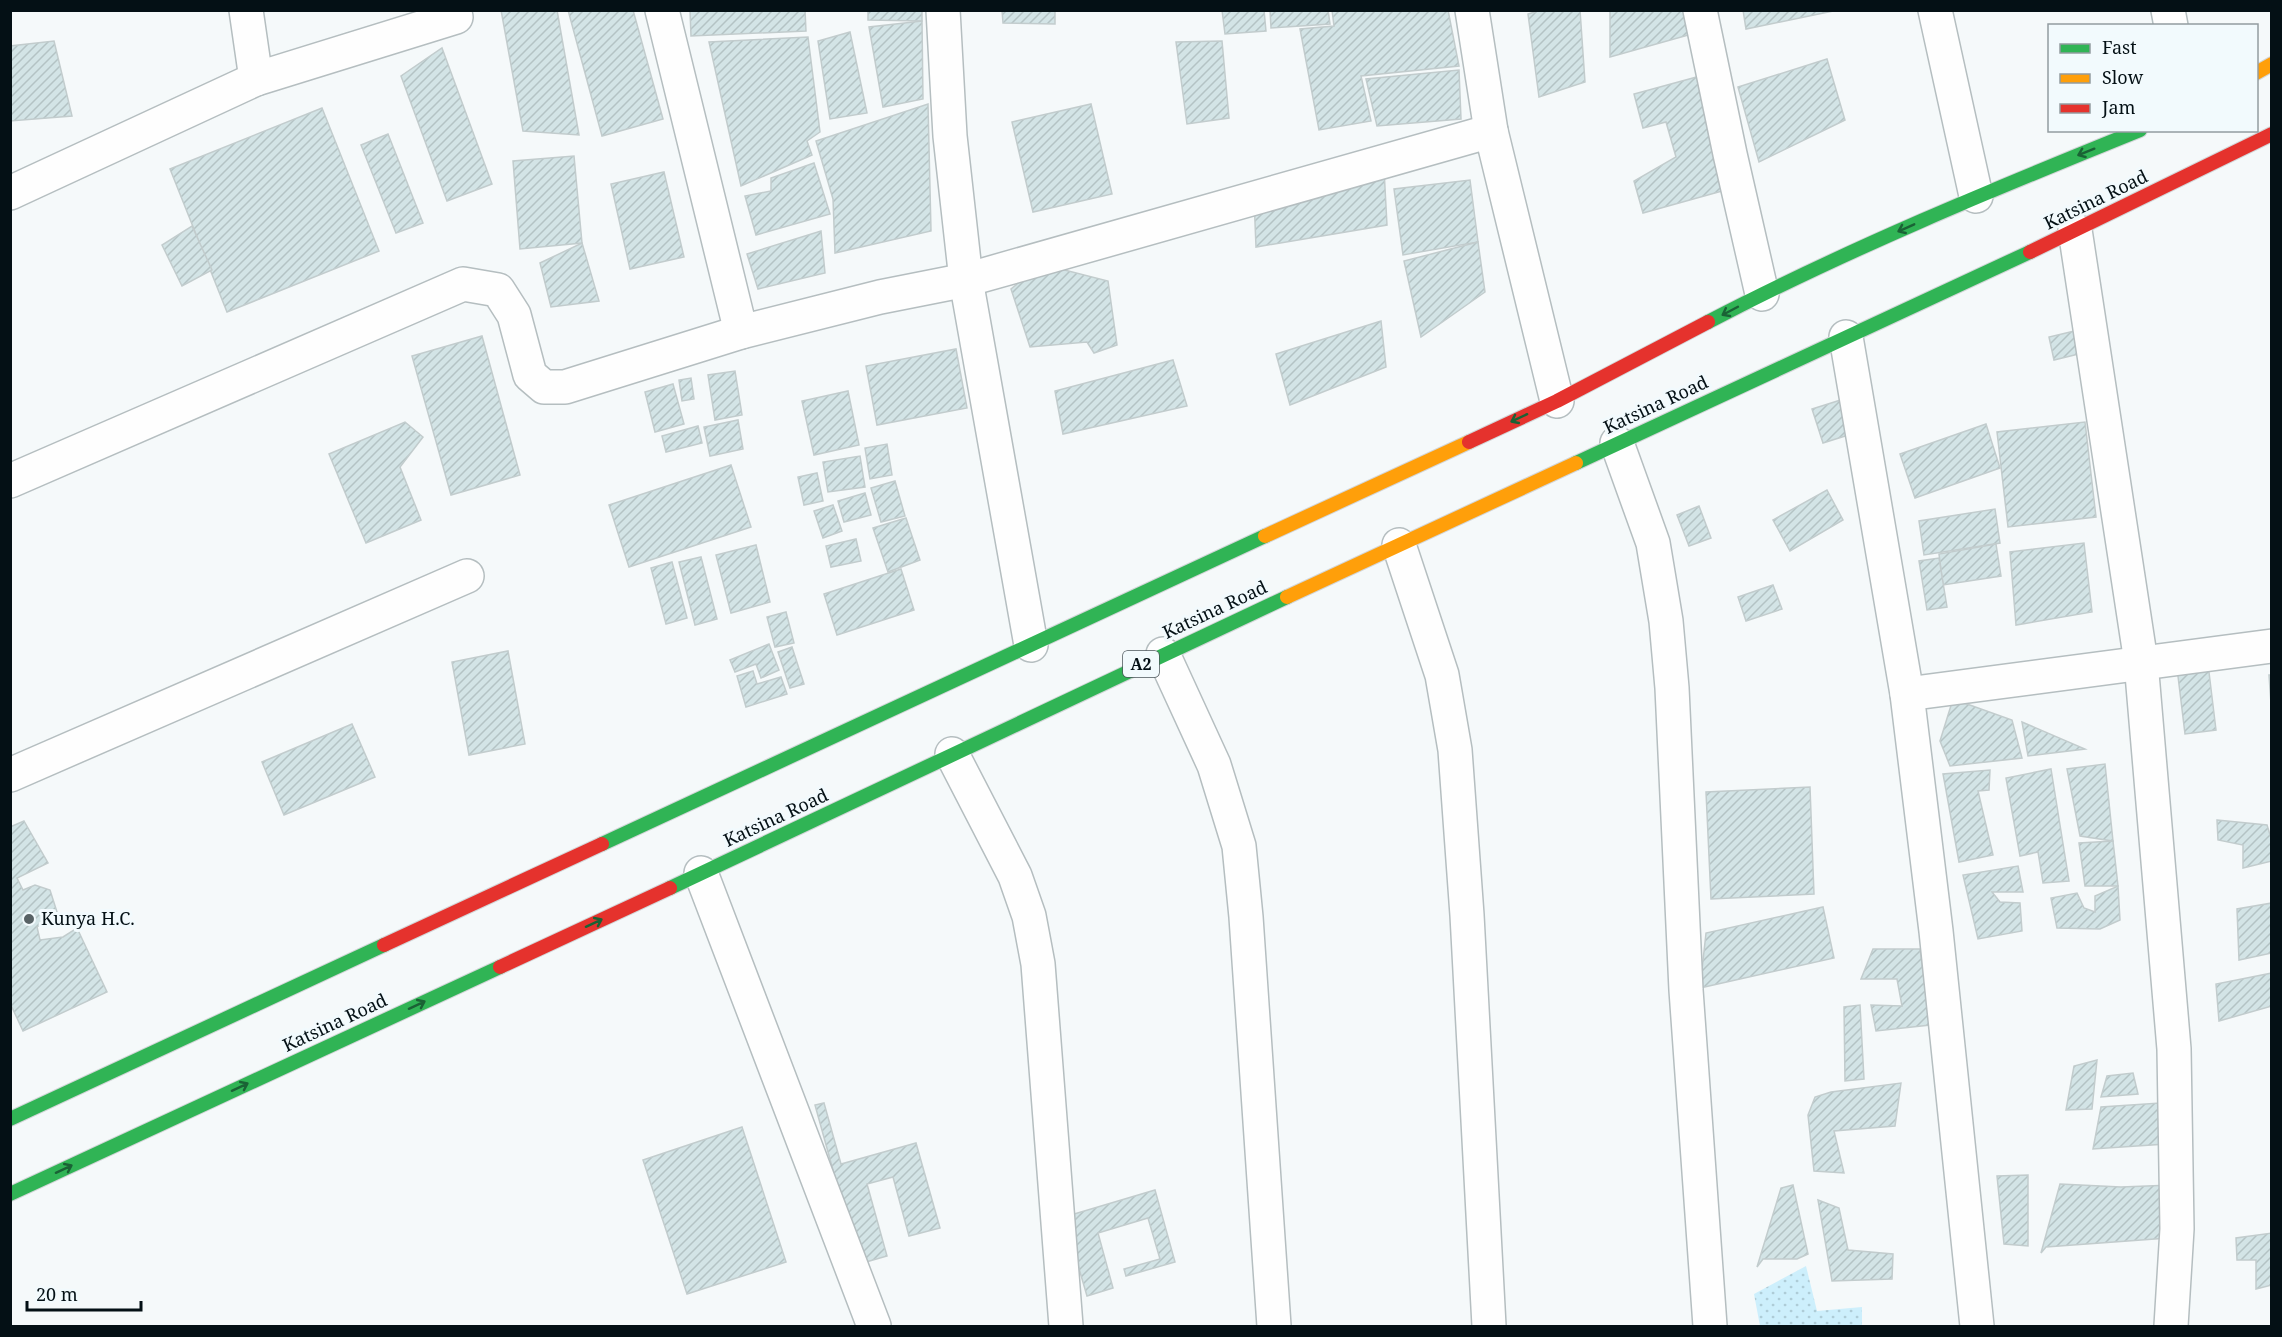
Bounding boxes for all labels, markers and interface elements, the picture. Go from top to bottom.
legend [2048,24,2258,132]
text: Fast [2102,35,2137,59]
text: Slow [2102,65,2144,89]
text: Jam [2101,95,2136,119]
one-way arrow [2077,147,2096,158]
street label: Katsina Road [2040,164,2151,235]
one-way arrow [1898,223,1916,234]
one-way arrow [1721,305,1739,317]
street label: Katsina Road [1599,369,1712,439]
one-way arrow [1510,413,1528,425]
street label: Katsina Road [1158,574,1271,644]
road number: A2 [1123,651,1159,677]
street label: Katsina Road [719,782,832,852]
place label: Kunya H.C. [41,906,135,930]
marker: Kunya H.C. [22,912,36,926]
one-way arrow [584,916,602,928]
street label: Katsina Road [278,987,391,1057]
one-way arrow [408,998,426,1010]
one-way arrow [231,1081,249,1093]
one-way arrow [54,1163,72,1175]
scale bar [27,1274,141,1312]
text: 20 m [36,1282,78,1306]

